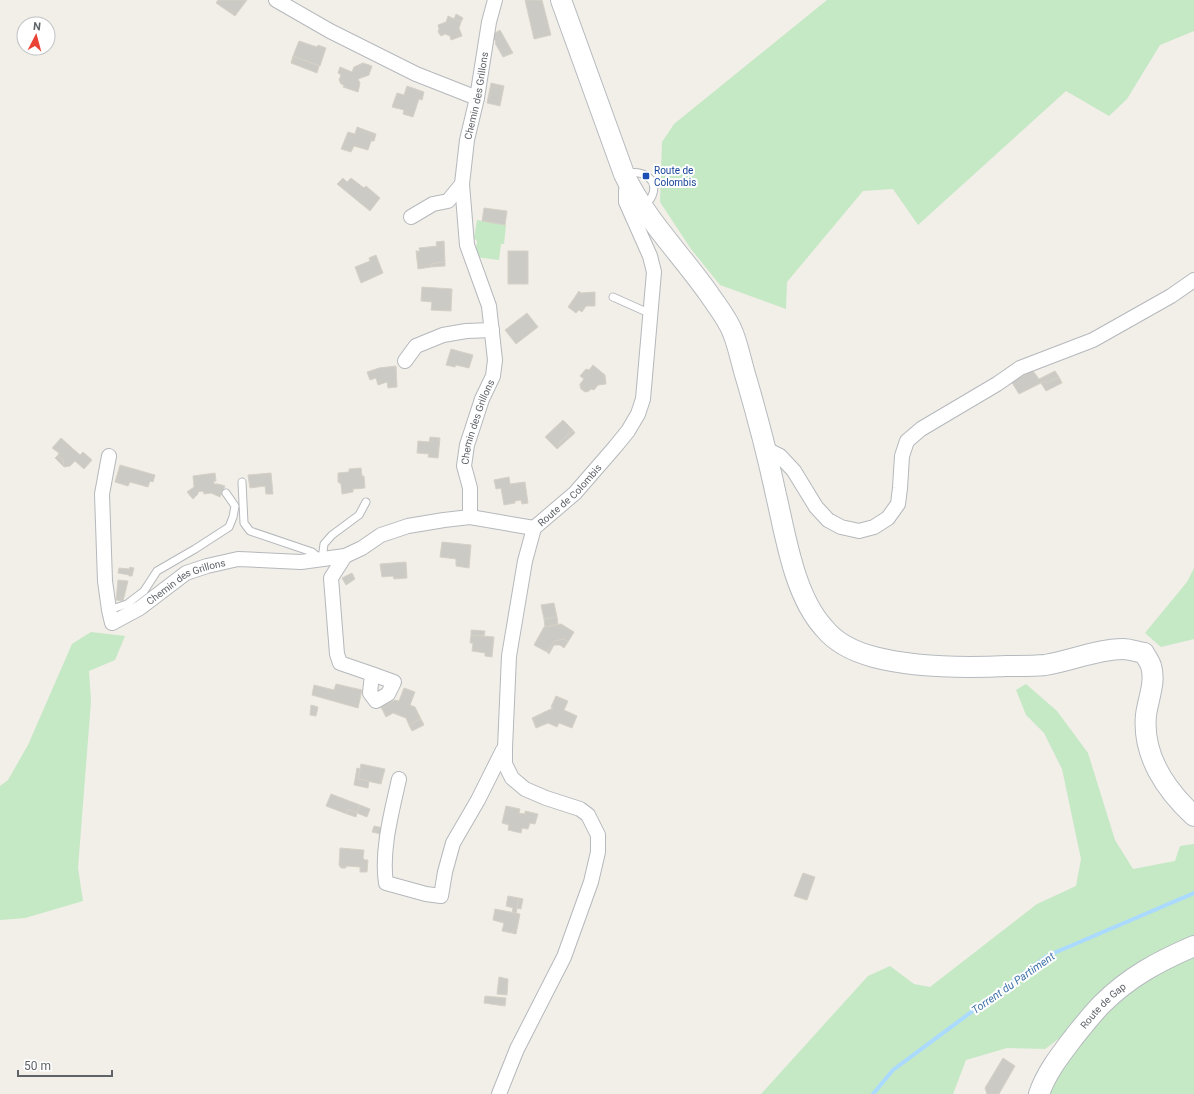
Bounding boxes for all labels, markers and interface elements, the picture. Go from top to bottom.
north arrow [16,16,56,56]
text: N [32,20,42,33]
street label: Chemin des Grillons [462,51,490,141]
place label: Route de Colombis [654,165,696,188]
marker: Route de Colombis [641,171,651,181]
street label: Chemin des Grillons [459,378,497,465]
street label: Route de Colombis [536,462,604,528]
street label: Chemin des Grillons [144,557,226,607]
water label: Torrent du Partiment [969,950,1058,1017]
street label: Route de Gap [1078,980,1128,1031]
scale bar [18,1052,112,1078]
text: 50 m [24,1059,51,1073]

